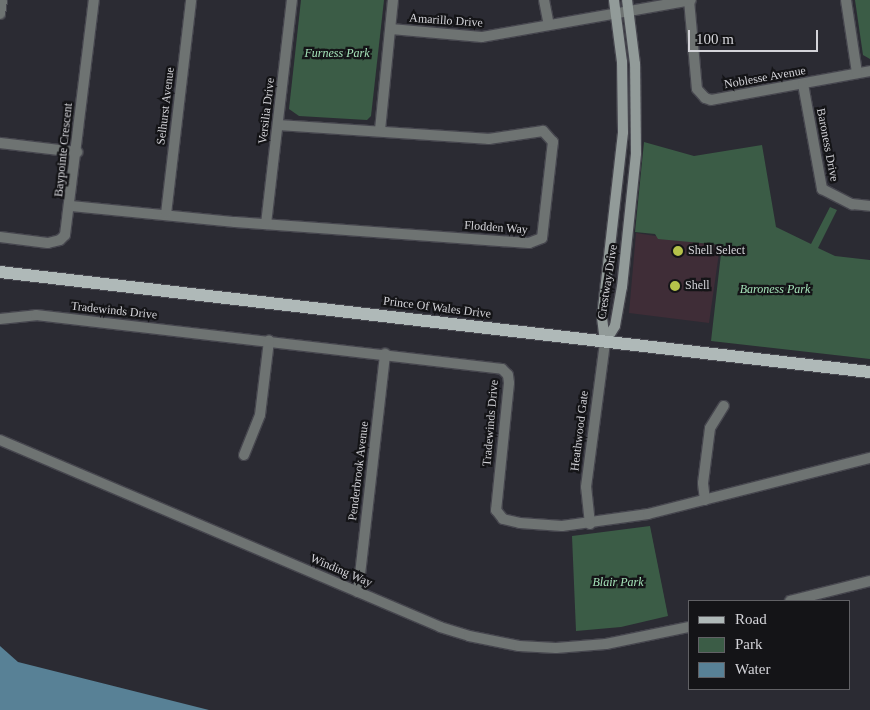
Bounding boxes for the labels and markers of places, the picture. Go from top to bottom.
place label: Shell Select [688,244,745,258]
marker: Shell Select [672,245,684,257]
place label: Shell [685,279,710,293]
marker: Shell [669,280,681,292]

